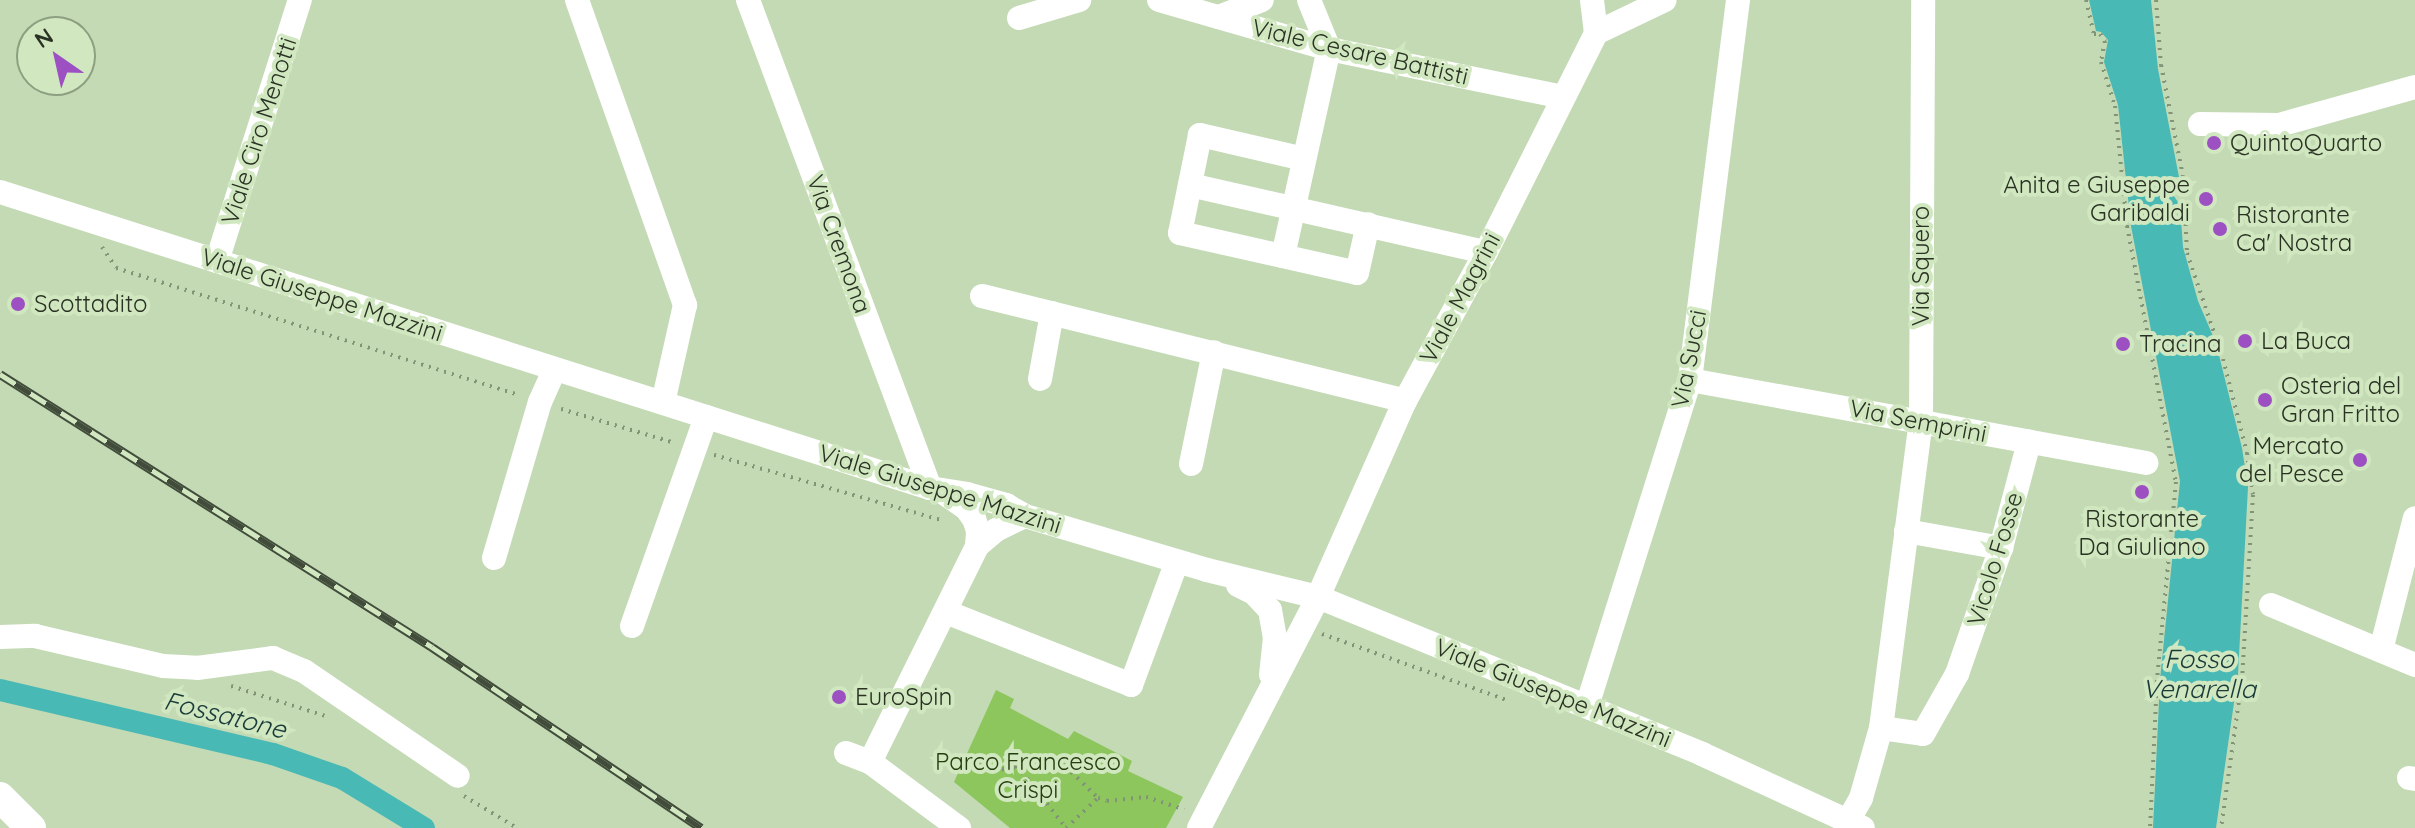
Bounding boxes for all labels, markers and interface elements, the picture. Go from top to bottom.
street label: Viale Cesare Battisti [1249,13,1471,91]
north arrow [16,16,96,96]
text: N [29,22,58,54]
street label: Viale Ciro Menotti [215,34,303,228]
place label: QuintoQuarto [2230,129,2382,157]
marker: QuintoQuarto [2205,134,2223,152]
street label: Via Cremona [801,171,877,317]
place label: Anita e Giuseppe Garibaldi [2003,171,2190,227]
marker: Anita e Giuseppe Garibaldi [2197,190,2215,208]
place label: Ristorante Ca' Nostra [2236,201,2352,257]
street label: Via Squero [1907,206,1935,326]
marker: Ristorante Ca' Nostra [2211,220,2229,238]
street label: Viale Magrini [1414,228,1506,368]
street label: Viale Giuseppe Mazzini [198,242,446,348]
place label: Scottadito [34,290,147,318]
marker: Scottadito [9,295,27,313]
street label: Via Succi [1665,307,1713,411]
place label: La Buca [2261,327,2351,355]
place label: Tracina [2139,330,2222,358]
marker: La Buca [2236,332,2254,350]
marker: Tracina [2114,335,2132,353]
place label: Osteria del Gran Fritto [2281,372,2401,428]
marker: Osteria del Gran Fritto [2256,391,2274,409]
street label: Via Semprini [1847,394,1989,448]
place label: Mercato del Pesce [2239,432,2344,488]
street label: Viale Giuseppe Mazzini [815,438,1065,540]
marker: Mercato del Pesce [2351,451,2369,469]
marker: Ristorante Da Giuliano [2133,483,2151,501]
street label: Vicolo Fosse [1961,489,2029,629]
place label: Ristorante Da Giuliano [2078,505,2206,561]
street label: Viale Giuseppe Mazzini [1431,632,1675,754]
water label: Fosso Venarella [2142,643,2256,704]
place label: EuroSpin [855,683,952,711]
water label: Fossatone [161,685,289,745]
marker: EuroSpin [830,688,848,706]
park label: Parco Francesco Crispi [935,748,1121,804]

